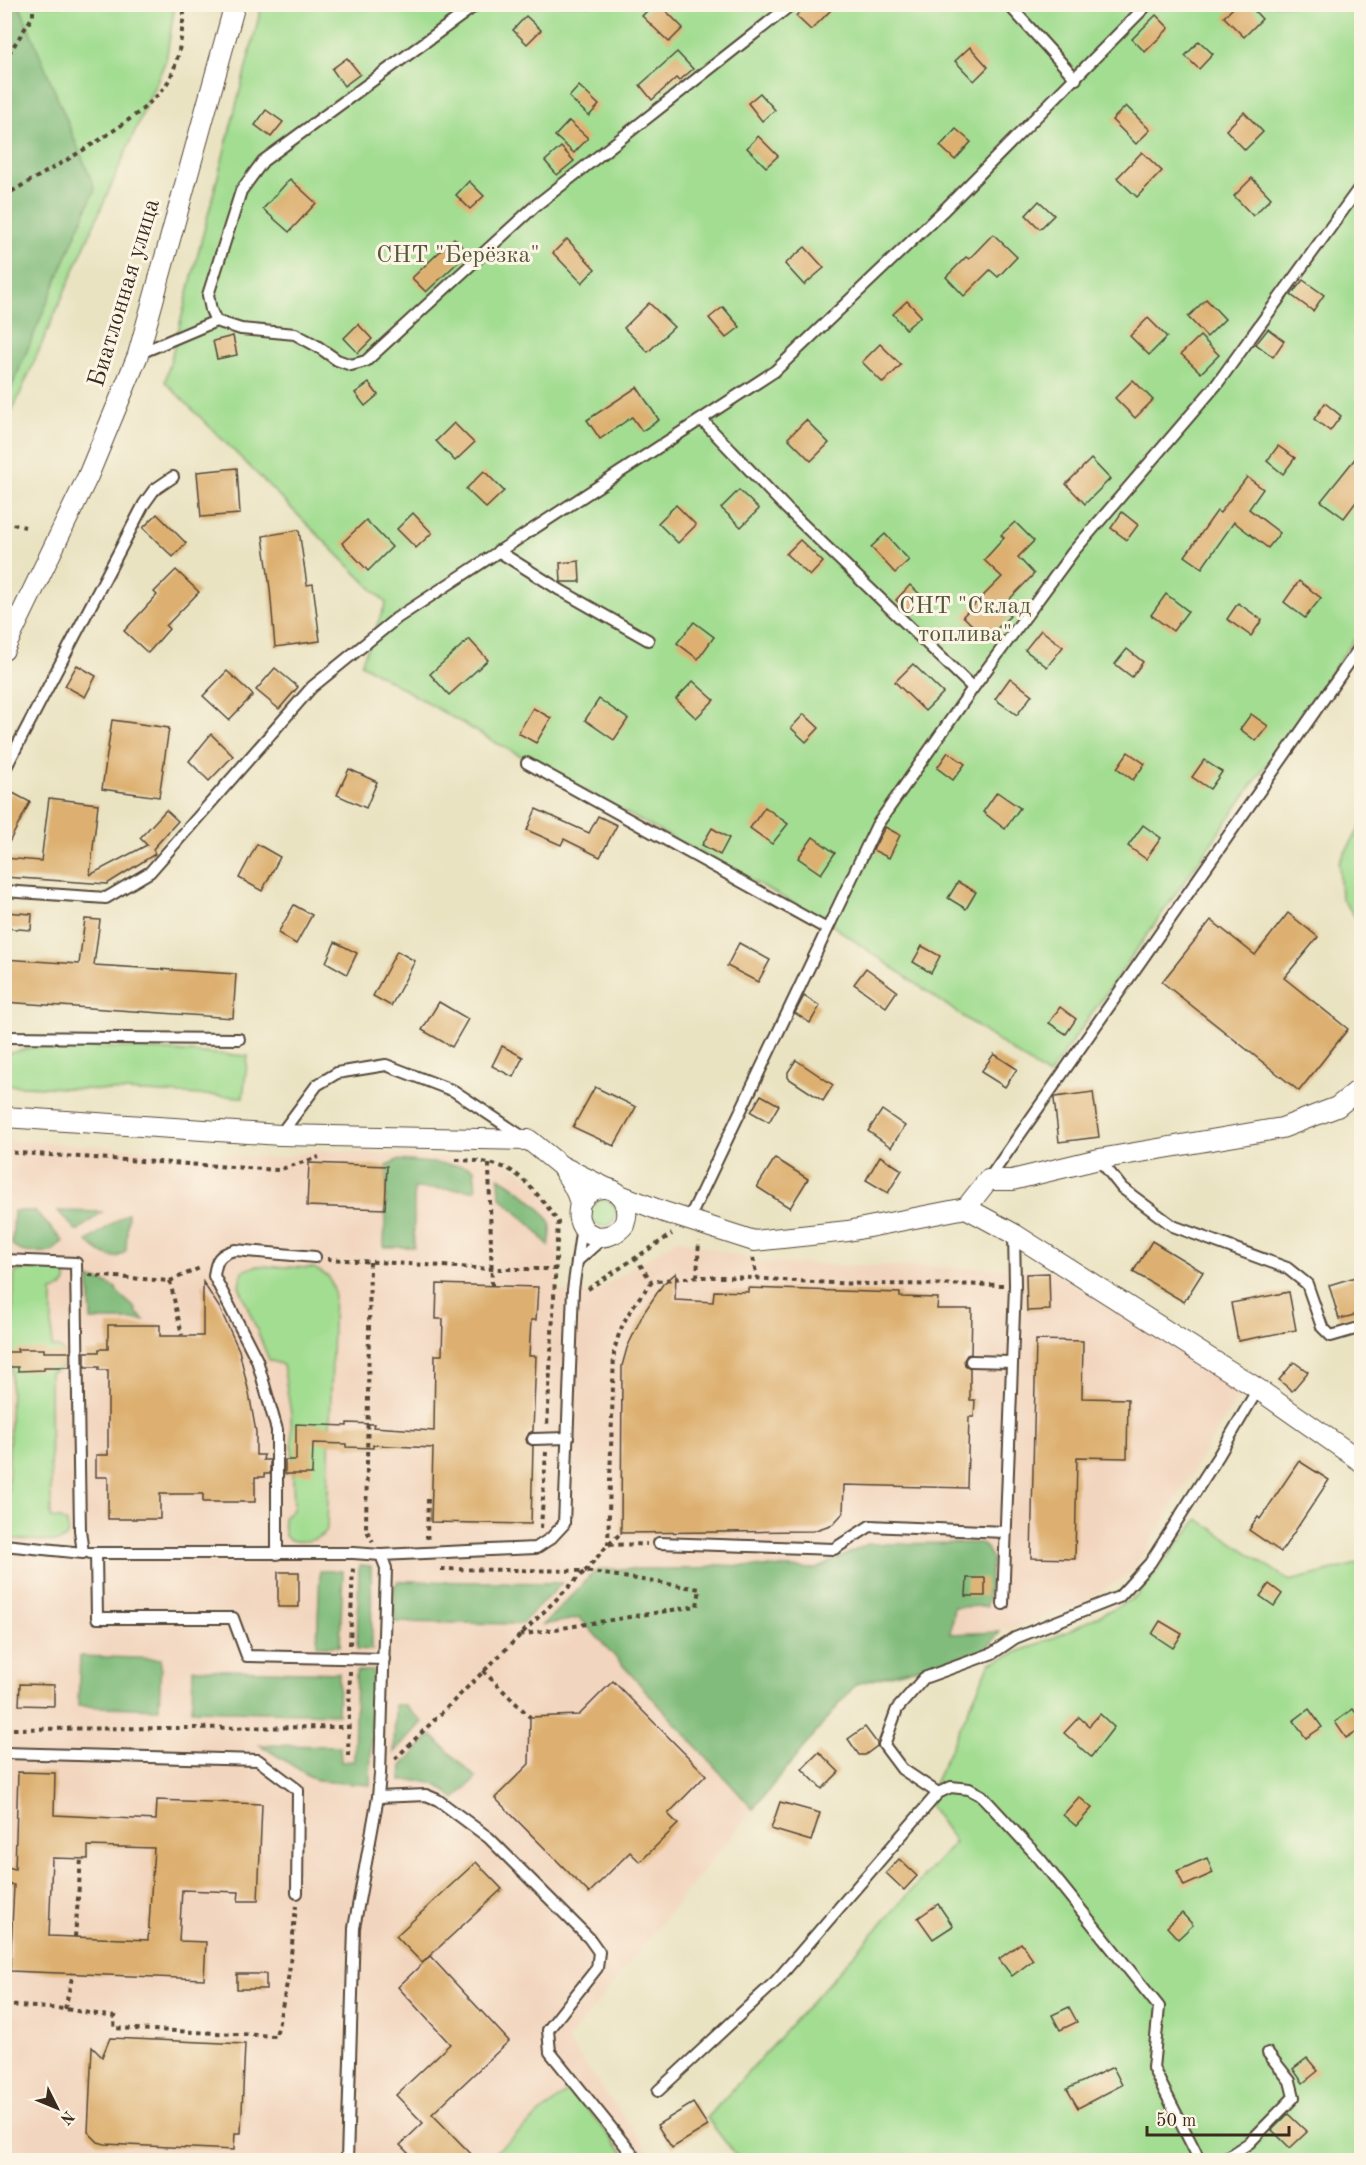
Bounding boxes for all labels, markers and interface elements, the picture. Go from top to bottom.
street label: Биатлонная улица [85,196,165,390]
park label: СНТ "Берёзка" [376,244,540,268]
park label: СНТ "Склад топлива" [899,595,1031,647]
north arrow [27,2078,87,2138]
scale bar [1147,2099,1290,2137]
text: N [56,2107,77,2127]
text: 50 m [1156,2112,1196,2130]

